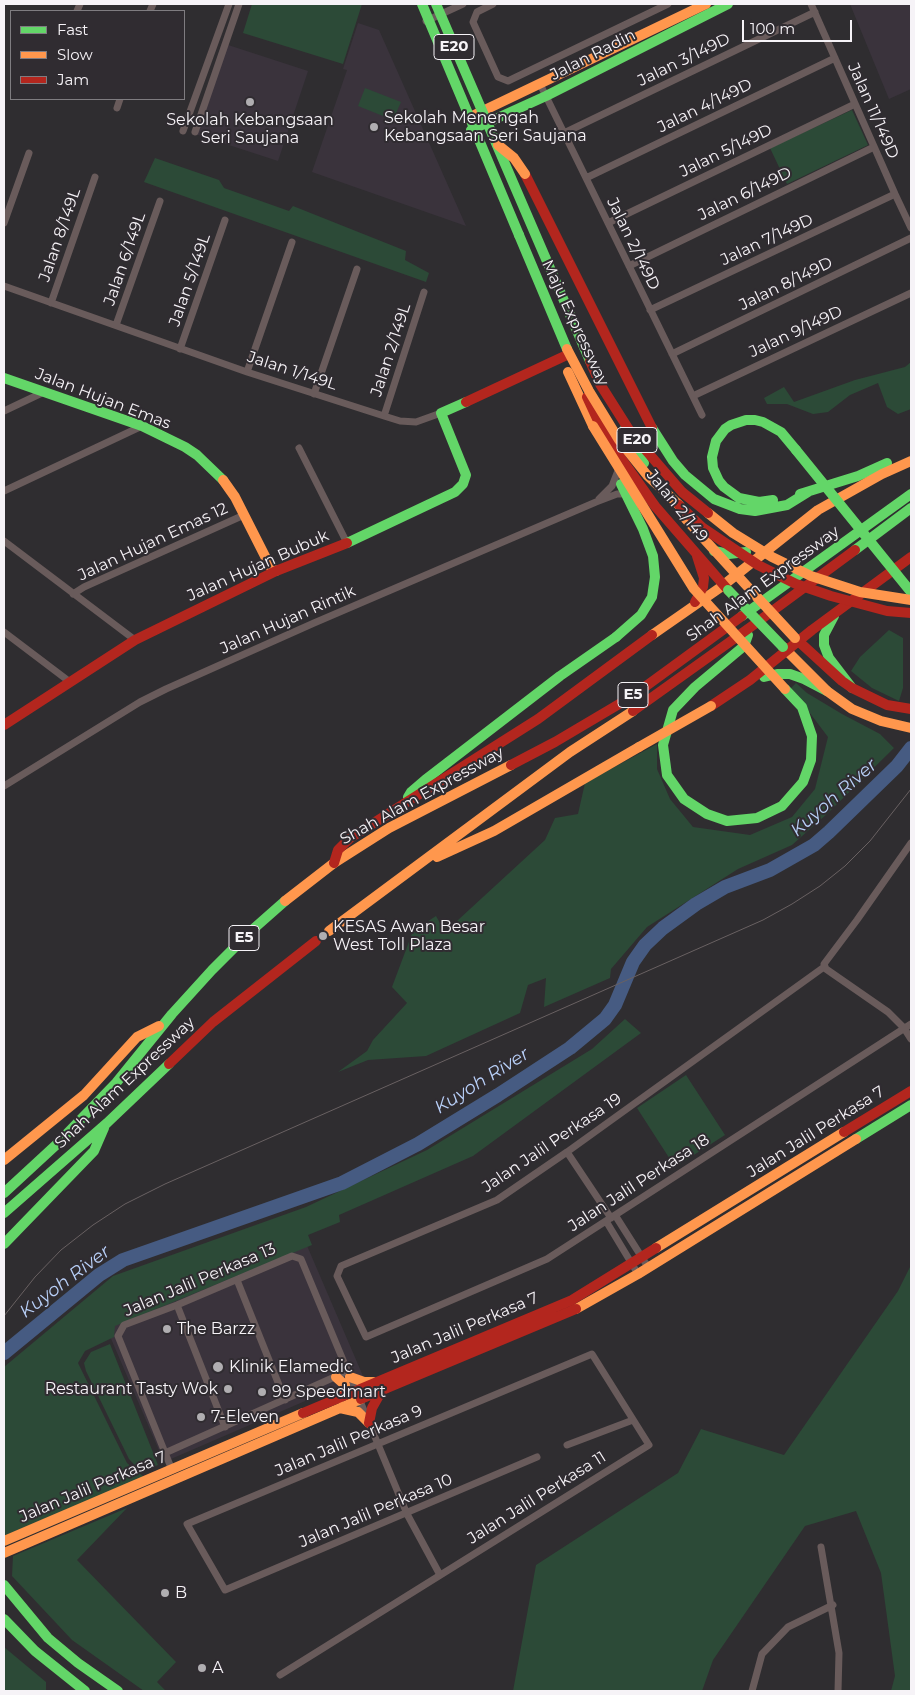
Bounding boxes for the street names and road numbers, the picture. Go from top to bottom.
street label: Jalan Radin [547,25,639,85]
street label: Jalan 3/149D [635,29,733,91]
road number: E20 [434,34,474,60]
street label: Jalan 11/149D [843,60,903,162]
street label: Jalan 4/149D [655,75,755,137]
street label: Jalan 5/149D [677,120,775,182]
street label: Jalan 6/149D [695,163,795,225]
street label: Jalan 8/149L [35,186,85,284]
street label: Jalan 2/149D [602,195,664,293]
street label: Jalan 6/149L [100,210,150,308]
street label: Jalan 7/149D [718,210,816,270]
street label: Jalan 5/149L [165,231,215,329]
street label: Jalan 8/149D [736,253,836,315]
street label: Maju Expressway [537,257,613,389]
street label: Jalan 2/149L [367,301,415,399]
street label: Jalan 9/149D [746,302,846,362]
street label: Jalan 1/149L [245,347,339,395]
street label: Jalan Hujan Emas [32,364,174,434]
road number: E20 [617,428,657,452]
street label: Jalan 2/149 [642,466,712,546]
street label: Jalan Hujan Emas 12 [75,499,231,585]
street label: Shah Alam Expressway [683,522,843,646]
street label: Jalan Hujan Bubuk [184,526,332,606]
street label: Jalan Hujan Rintik [217,582,359,658]
road number: E5 [618,682,648,708]
street label: Shah Alam Expressway [337,743,507,849]
road number: E5 [229,926,259,950]
street label: Shah Alam Expressway [51,1013,199,1153]
street label: Jalan Jalil Perkasa 7 [744,1082,888,1182]
street label: Jalan Jalil Perkasa 19 [479,1089,625,1197]
street label: Jalan Jalil Perkasa 18 [565,1130,713,1236]
street label: Jalan Jalil Perkasa 13 [121,1239,279,1321]
street label: Jalan Jalil Perkasa 7 [389,1288,541,1368]
street label: Jalan Jalil Perkasa 9 [273,1401,425,1481]
street label: Jalan Jalil Perkasa 7 [17,1447,169,1527]
street label: Jalan Jalil Perkasa 11 [464,1448,610,1548]
street label: Jalan Jalil Perkasa 10 [296,1470,456,1552]

